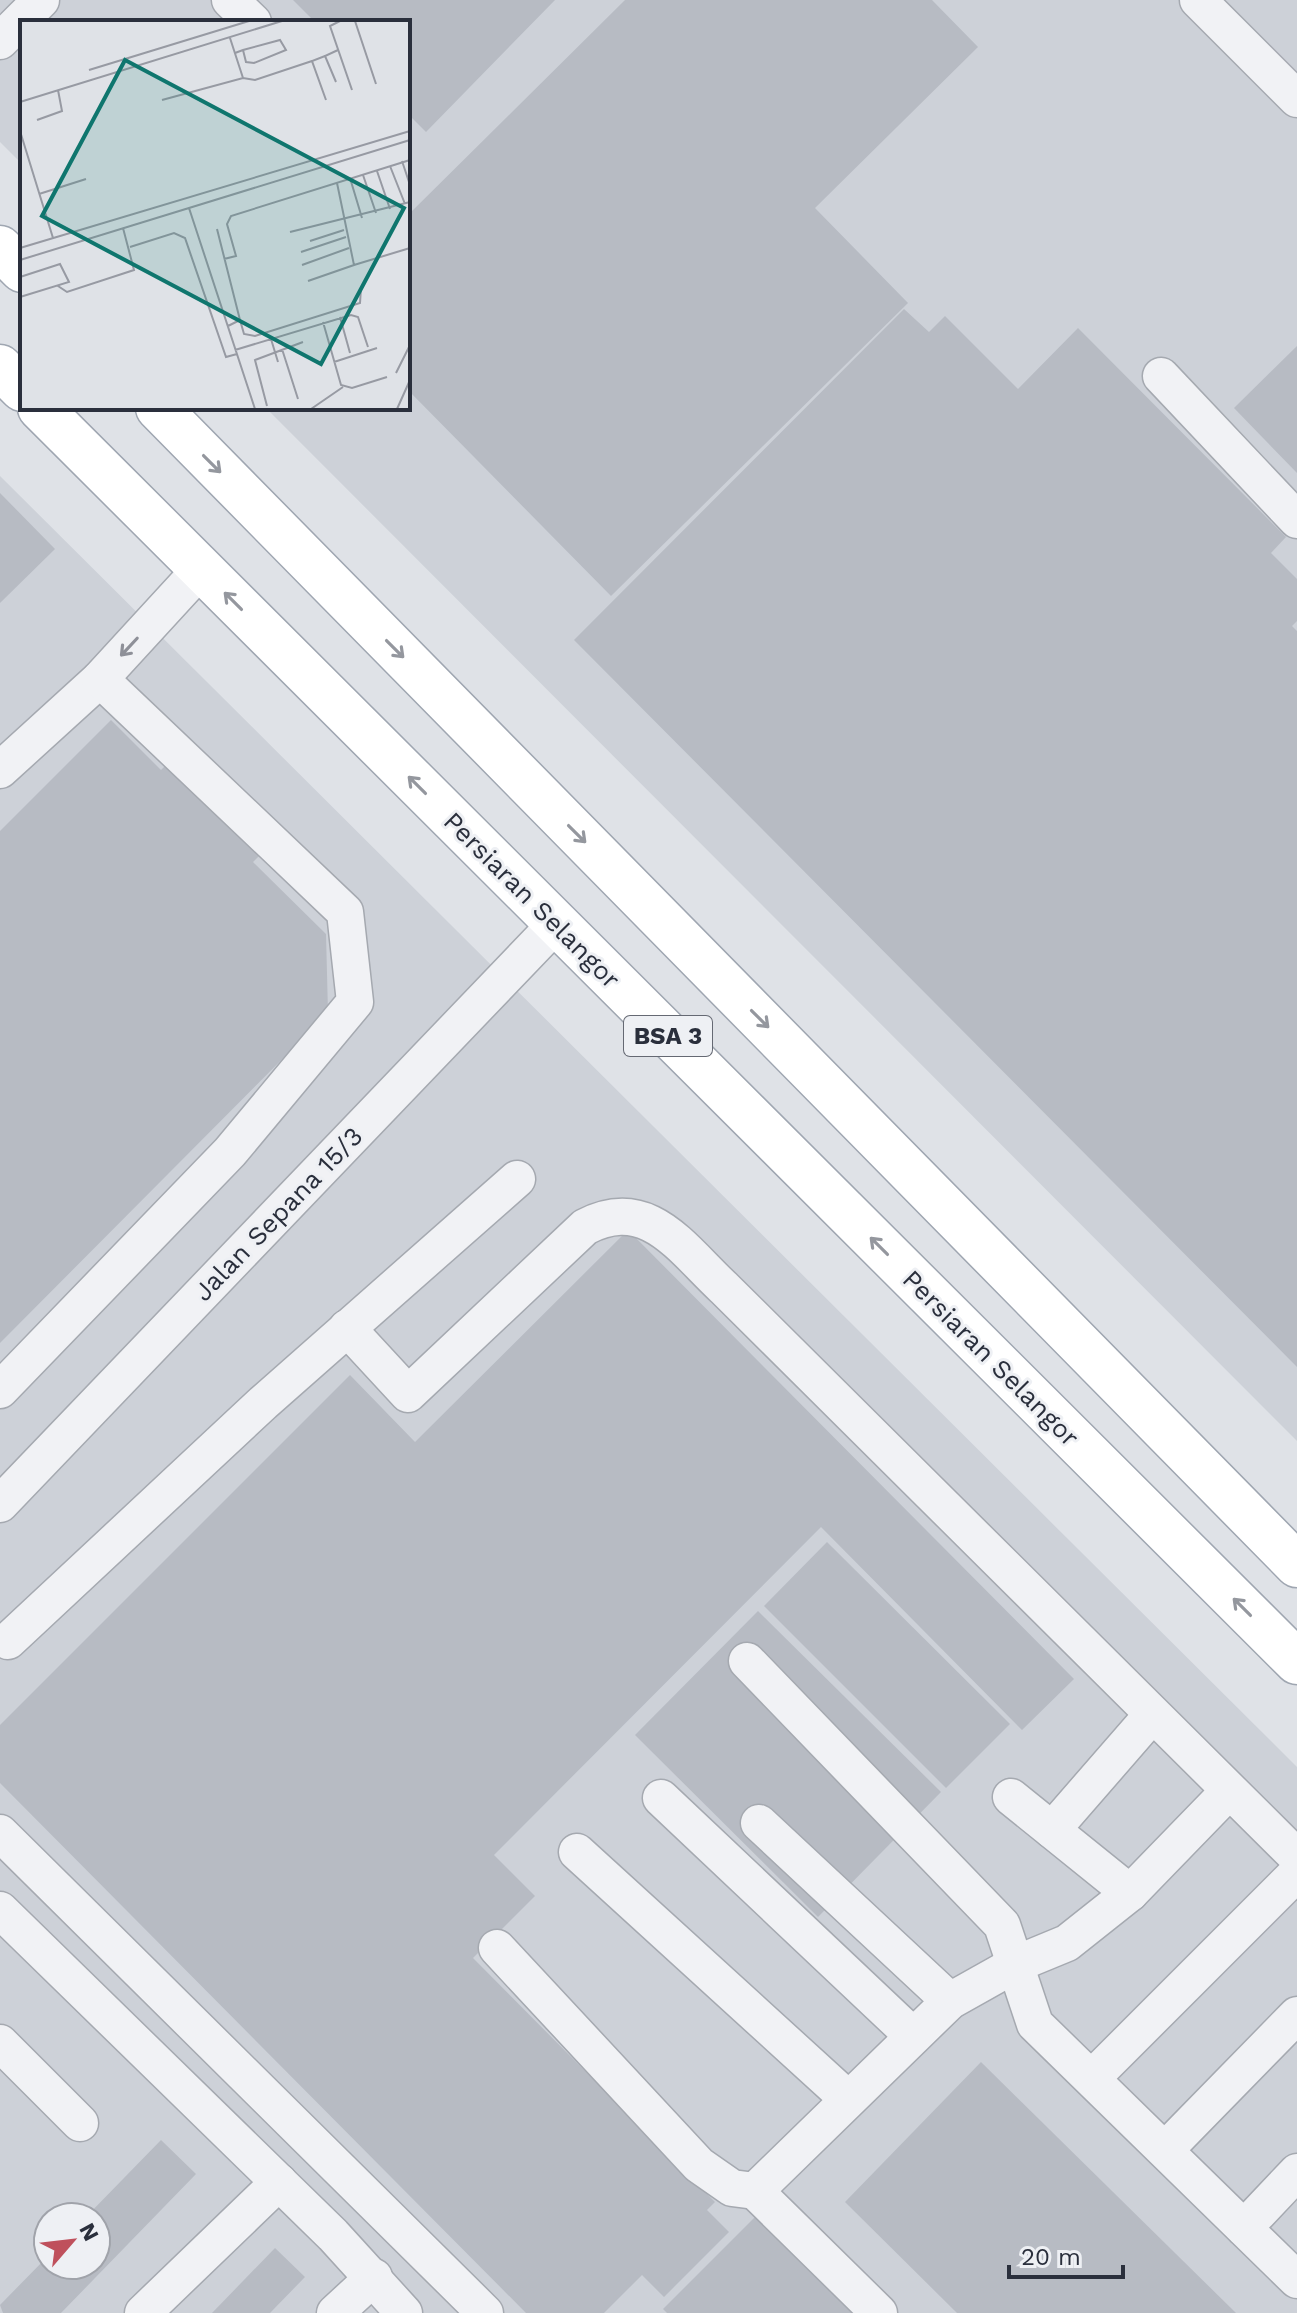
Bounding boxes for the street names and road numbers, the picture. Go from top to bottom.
street label: Persiaran Selangor [438,806,626,994]
road number: BSA 3 [624,1016,712,1056]
street label: Jalan Sepana 15/3 [187,1121,369,1307]
street label: Persiaran Selangor [897,1264,1085,1452]

